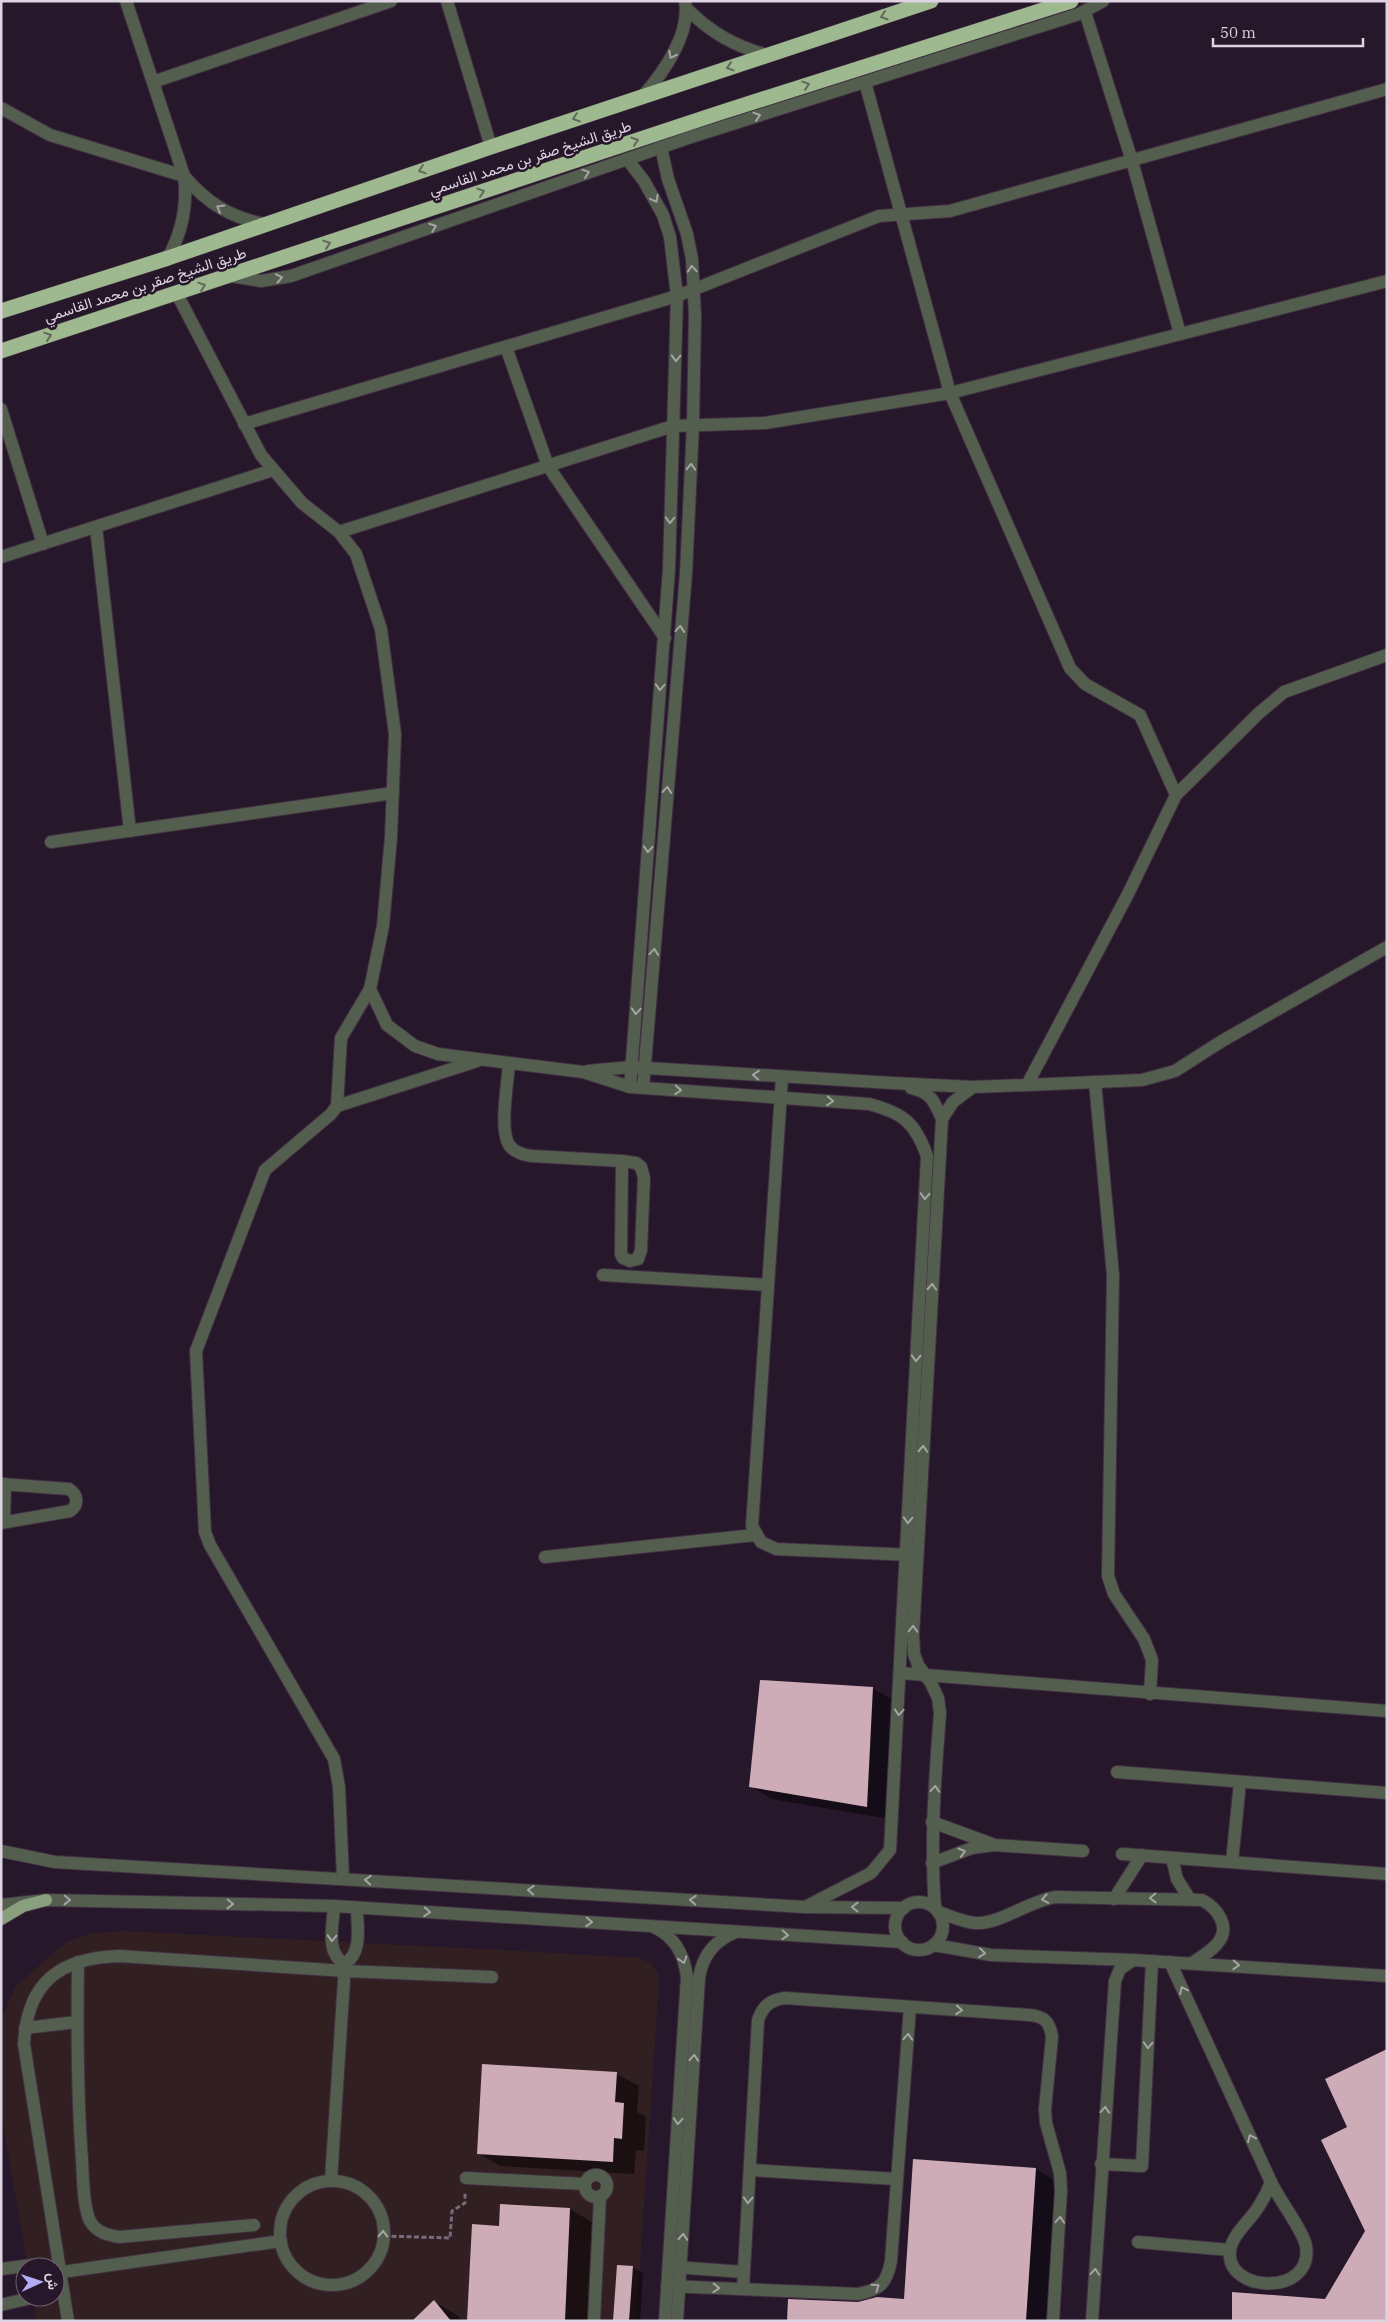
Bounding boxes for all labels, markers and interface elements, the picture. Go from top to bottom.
one-way arrow [881,11,889,21]
scale bar [1213,15,1363,47]
text: 50 m [1220,23,1256,42]
one-way arrow [668,50,678,59]
one-way arrow [726,61,735,71]
one-way arrow [802,81,810,91]
one-way arrow [752,112,761,122]
one-way arrow [572,113,581,123]
street label: طريق الشيخ صقر بن محمد القاسمي [426,116,635,203]
one-way arrow [631,137,639,147]
one-way arrow [418,165,427,175]
one-way arrow [582,169,590,179]
one-way arrow [476,188,485,198]
one-way arrow [649,194,659,203]
one-way arrow [216,205,225,215]
one-way arrow [428,223,437,233]
one-way arrow [322,239,331,249]
street label: طريق الشيخ صقر بن محمد القاسمي [41,243,250,330]
one-way arrow [687,265,698,273]
one-way arrow [274,273,283,284]
one-way arrow [197,281,206,291]
one-way arrow [43,332,51,342]
one-way arrow [670,354,681,362]
one-way arrow [686,462,696,470]
one-way arrow [665,517,675,525]
one-way arrow [675,624,686,632]
one-way arrow [654,683,665,691]
one-way arrow [661,786,672,794]
one-way arrow [642,845,653,853]
one-way arrow [648,948,659,956]
one-way arrow [630,1008,641,1016]
one-way arrow [752,1069,760,1080]
one-way arrow [675,1084,683,1095]
one-way arrow [826,1095,834,1106]
one-way arrow [920,1192,931,1200]
one-way arrow [927,1283,938,1291]
one-way arrow [911,1354,922,1362]
one-way arrow [918,1445,929,1453]
one-way arrow [902,1516,913,1524]
one-way arrow [908,1625,918,1632]
one-way arrow [893,1709,904,1717]
one-way arrow [929,1785,940,1793]
one-way arrow [958,1847,966,1857]
one-way arrow [364,1875,372,1886]
one-way arrow [526,1885,534,1896]
one-way arrow [1149,1893,1157,1904]
one-way arrow [688,1894,696,1905]
one-way arrow [1041,1894,1050,1904]
one-way arrow [63,1895,71,1906]
one-way arrow [226,1899,234,1909]
one-way arrow [851,1902,858,1912]
one-way arrow [423,1906,431,1917]
one-way arrow [585,1916,593,1927]
one-way arrow [781,1929,789,1940]
one-way arrow [327,1935,338,1943]
one-way arrow [978,1947,986,1958]
one-way arrow [678,1955,688,1963]
one-way arrow [1232,1960,1240,1971]
one-way arrow [1179,1986,1190,1995]
one-way arrow [955,2004,963,2015]
one-way arrow [902,2033,913,2041]
one-way arrow [1143,2042,1153,2049]
one-way arrow [688,2053,699,2061]
one-way arrow [1100,2106,1111,2114]
one-way arrow [672,2118,683,2126]
one-way arrow [1246,2134,1257,2143]
one-way arrow [743,2197,754,2205]
one-way arrow [1054,2215,1065,2223]
one-way arrow [378,2229,389,2237]
one-way arrow [677,2233,688,2241]
north arrow [15,2257,65,2307]
one-way arrow [1089,2268,1100,2276]
text: ش [44,2272,62,2290]
one-way arrow [712,2282,720,2293]
one-way arrow [870,2284,880,2293]

